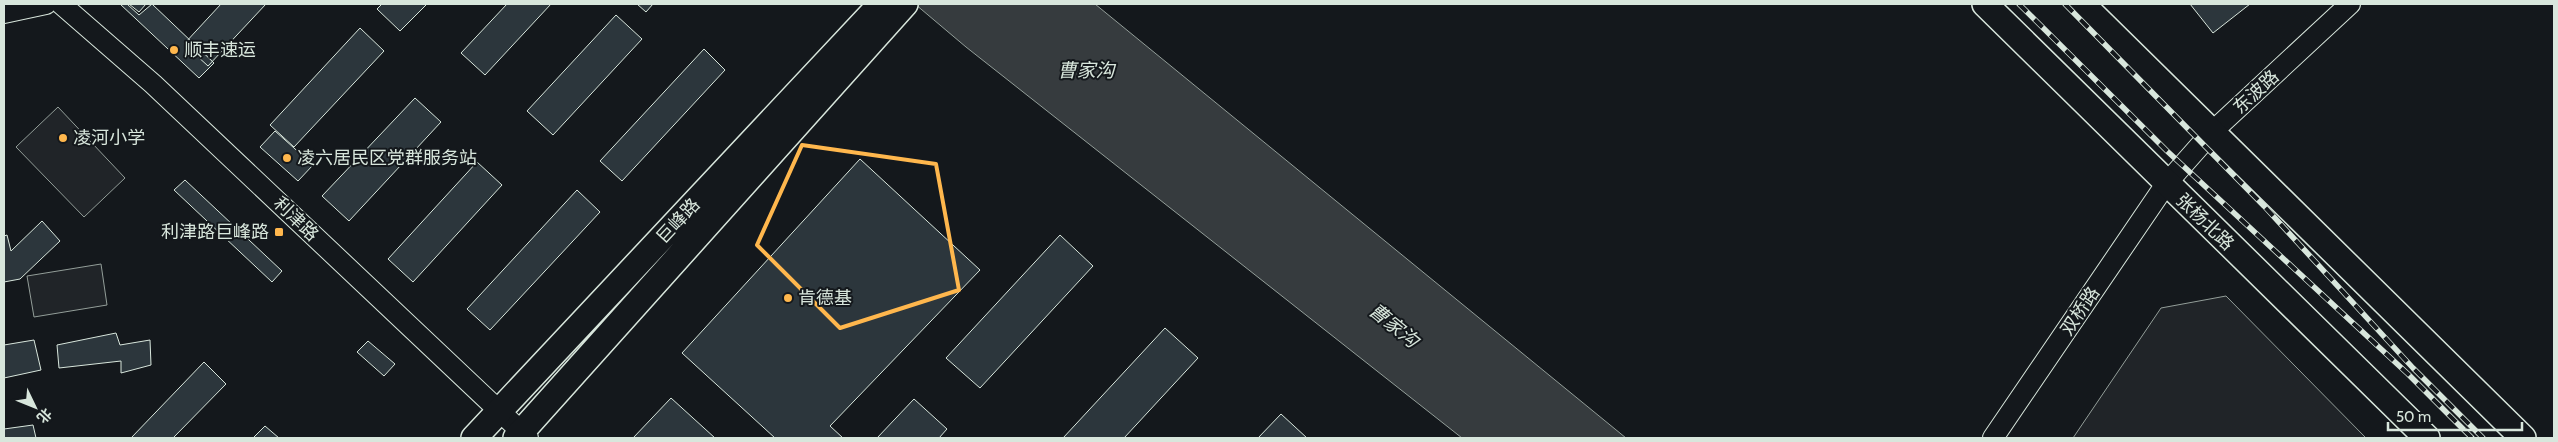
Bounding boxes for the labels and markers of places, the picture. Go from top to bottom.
place label: 顺丰速运 [184,39,256,61]
marker: 顺丰速运 [168,44,180,56]
place label: 凌河小学 [73,127,145,149]
marker: 凌河小学 [57,132,69,144]
place label: 凌六居民区党群服务站 [297,147,477,169]
marker: 凌六居民区党群服务站 [281,152,293,164]
place label: 利津路巨峰路 [161,221,269,243]
marker: 利津路巨峰路 [273,226,285,238]
place label: 肯德基 [798,287,852,309]
marker: 肯德基 [782,292,794,304]

